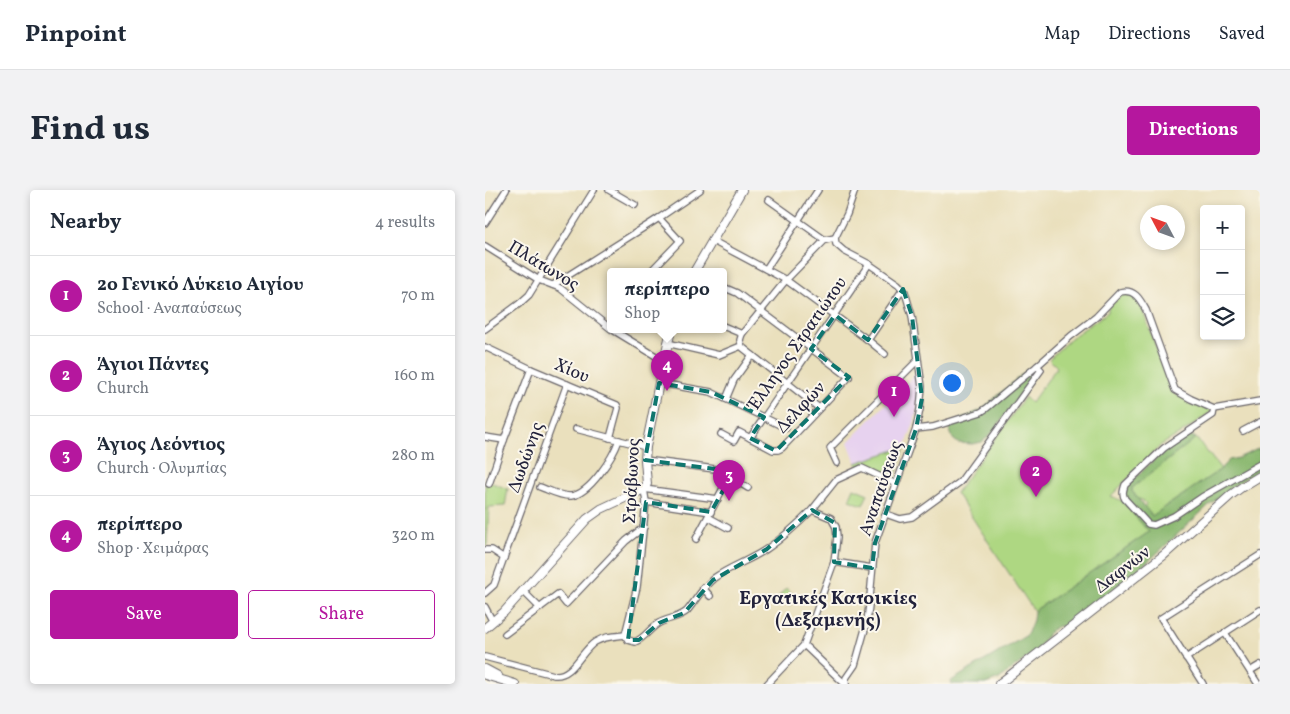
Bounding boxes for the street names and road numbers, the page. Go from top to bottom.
street label: Πλάτωνος [503,235,584,297]
street label: Έλληνος Στρατιώτου [742,272,854,417]
street label: Χίου [550,353,593,390]
street label: Δελφών [770,376,832,440]
street label: Δωδώνης [502,419,551,496]
street label: Αναπαύσεως [853,437,909,540]
street label: Στράβωνος [618,438,647,525]
street label: Δαφνών [1090,540,1156,600]

